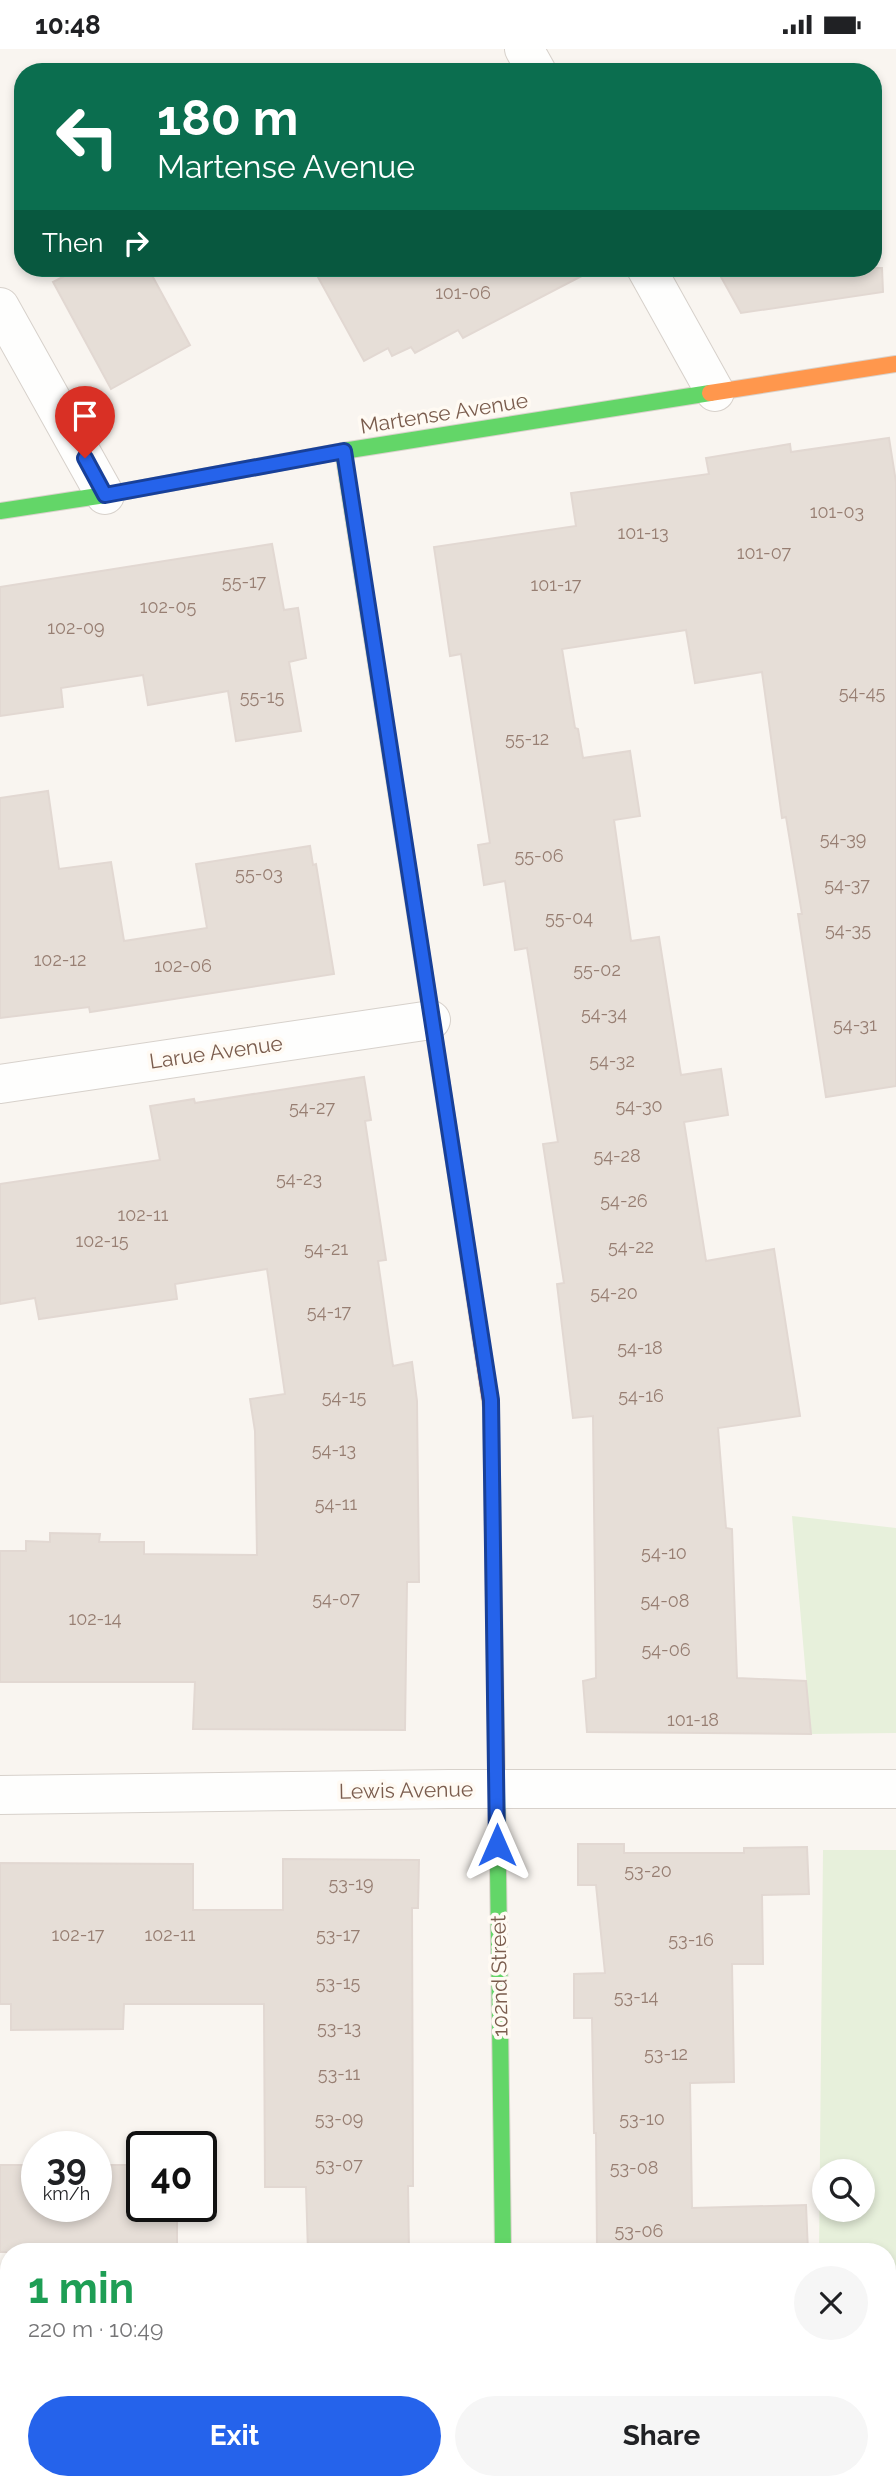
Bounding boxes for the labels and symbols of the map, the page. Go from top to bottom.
house number: 101-06 [435,282,491,303]
pin [55,386,115,458]
street label: Martense Avenue [358,387,530,439]
house number: 101-03 [810,501,864,522]
house number: 101-13 [617,522,669,543]
house number: 101-07 [737,542,792,563]
house number: 55-17 [222,571,267,592]
house number: 101-17 [531,574,582,595]
house number: 102-05 [140,596,196,617]
house number: 102-09 [47,617,105,638]
house number: 54-45 [839,682,886,703]
house number: 55-15 [240,686,284,707]
house number: 55-12 [505,728,549,749]
house number: 54-39 [820,828,866,849]
house number: 55-06 [514,845,564,866]
house number: 55-03 [235,863,283,884]
house number: 54-37 [824,874,870,895]
house number: 55-04 [545,907,593,928]
house number: 54-35 [825,919,871,940]
house number: 102-12 [34,949,86,970]
house number: 102-06 [154,955,212,976]
house number: 55-02 [573,959,621,980]
house number: 54-34 [581,1003,627,1024]
house number: 54-31 [833,1014,877,1035]
street label: Larue Avenue [148,1030,284,1074]
house number: 54-32 [589,1050,635,1071]
house number: 54-30 [615,1095,663,1116]
house number: 54-27 [289,1097,335,1118]
house number: 54-28 [593,1145,641,1166]
house number: 54-23 [276,1168,322,1189]
house number: 54-26 [600,1190,648,1211]
house number: 102-11 [118,1204,169,1225]
house number: 102-15 [75,1230,129,1251]
house number: 54-22 [608,1236,654,1257]
house number: 54-21 [304,1238,348,1259]
house number: 54-20 [590,1282,638,1303]
house number: 54-17 [307,1301,352,1322]
house number: 54-18 [617,1337,663,1358]
house number: 54-16 [618,1385,664,1406]
house number: 54-15 [322,1386,366,1407]
house number: 54-13 [312,1439,356,1460]
house number: 54-11 [315,1493,358,1514]
house number: 54-10 [641,1542,687,1563]
house number: 54-07 [312,1588,360,1609]
house number: 54-08 [641,1590,689,1611]
house number: 102-14 [68,1608,122,1629]
house number: 54-06 [641,1639,691,1660]
house number: 101-18 [667,1709,719,1730]
street label: Lewis Avenue [339,1776,473,1804]
position arrow [460,1808,534,1882]
house number: 53-20 [624,1860,672,1881]
house number: 53-19 [328,1873,374,1894]
street label: 102nd Street [485,1915,513,2037]
house number: 102-17 [52,1924,105,1945]
house number: 102-11 [145,1924,196,1945]
house number: 53-17 [316,1924,360,1945]
house number: 53-16 [668,1929,714,1950]
house number: 53-15 [316,1972,360,1993]
house number: 53-14 [614,1986,658,2007]
house number: 53-13 [317,2017,361,2038]
house number: 53-12 [644,2043,688,2064]
house number: 53-11 [318,2063,360,2084]
house number: 53-09 [315,2108,363,2129]
house number: 53-10 [619,2108,665,2129]
speed limit sign: 40 [126,2131,217,2222]
house number: 53-07 [315,2154,363,2175]
house number: 53-08 [610,2157,658,2178]
house number: 53-06 [615,2220,664,2241]

